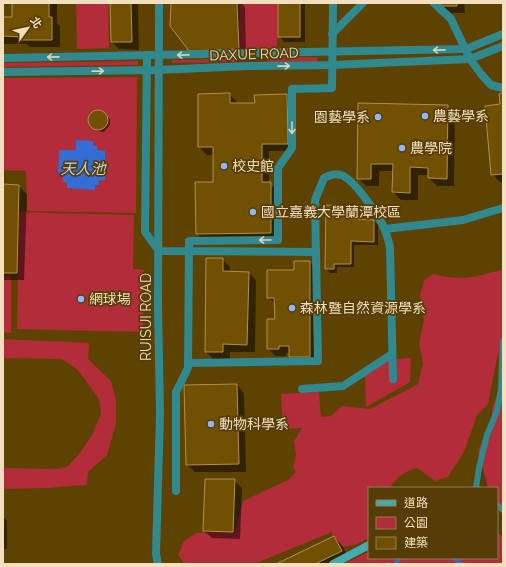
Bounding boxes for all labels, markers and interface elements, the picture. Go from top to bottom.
north arrow [8,8,48,48]
text: 北 [28,15,44,31]
street label: DAXUE ROAD [209,44,299,64]
one-way arrow [433,46,446,53]
one-way arrow [177,51,190,59]
one-way arrow [47,53,60,61]
one-way arrow [277,62,290,70]
one-way arrow [91,67,104,75]
place label: 農藝學系 [433,108,489,124]
place label: 園藝學系 [314,109,370,125]
marker: 農藝學系 [420,111,430,121]
marker: 園藝學系 [373,112,383,122]
one-way arrow [288,121,296,134]
place label: 農學院 [410,140,452,156]
marker: 農學院 [397,143,407,153]
place label: 校史館 [232,158,274,174]
water label: 天人池 [60,160,107,178]
marker: 校史館 [219,161,229,171]
place label: 國立嘉義大學蘭潭校區 [261,204,401,220]
marker: 國立嘉義大學蘭潭校區 [248,207,258,217]
one-way arrow [259,236,272,244]
street label: RUISUI ROAD [138,273,154,361]
place label: 網球場 [89,291,131,307]
marker: 網球場 [76,294,86,304]
place label: 森林暨自然資源學系 [300,300,426,316]
marker: 森林暨自然資源學系 [287,303,297,313]
place label: 動物科學系 [219,416,289,432]
marker: 動物科學系 [206,419,216,429]
legend [368,487,498,559]
text: 道路 [404,496,428,510]
text: 公園 [404,516,428,530]
text: 建築 [404,536,428,550]

